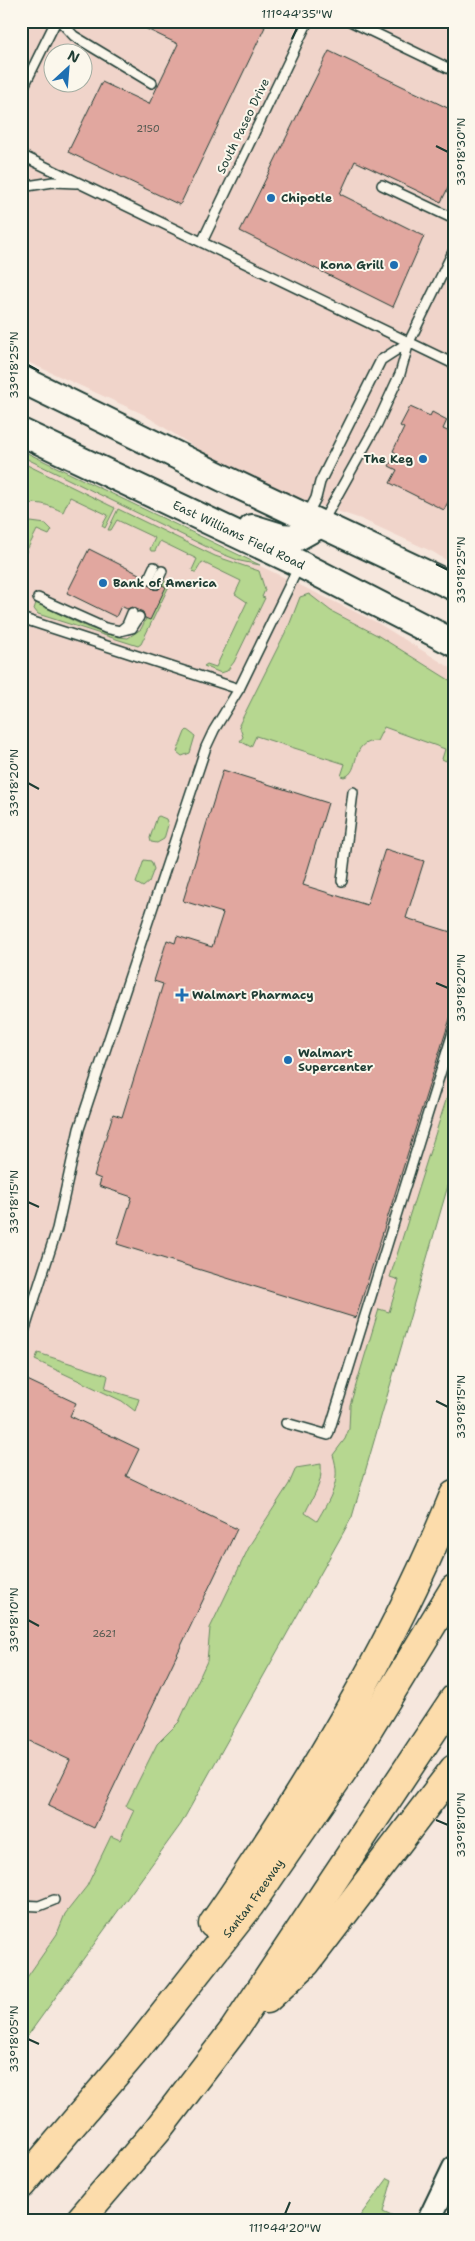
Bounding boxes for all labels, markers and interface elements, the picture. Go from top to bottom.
text: 111°44'35"W [261,6,333,22]
north arrow [42,42,92,92]
text: N [65,46,83,67]
street label: South Paseo Drive [213,75,273,176]
text: 33°18'30"N [453,118,469,186]
house number: 2150 [136,122,160,135]
place label: Chipotle [281,190,332,206]
marker: Chipotle [265,192,277,204]
place label: Kona Grill [320,257,384,273]
marker: Kona Grill [388,259,400,271]
text: 33°18'25"N [6,331,22,399]
place label: The Keg [363,451,413,467]
marker: The Keg [417,453,429,465]
street label: East Williams Field Road [170,497,308,573]
text: 33°18'25"N [453,536,469,604]
place label: Bank of America [113,575,218,591]
marker: Bank of America [97,577,109,589]
text: 33°18'20"N [6,749,22,817]
text: 33°18'20"N [453,954,469,1022]
place label: Walmart Pharmacy [192,987,314,1003]
marker: Walmart Pharmacy [176,989,188,1001]
place label: Walmart Supercenter [298,1045,374,1075]
marker: Walmart Supercenter [282,1054,294,1066]
text: 33°18'15"N [6,1170,22,1234]
text: 33°18'15"N [453,1375,469,1439]
text: 33°18'10"N [6,1587,22,1653]
house number: 2621 [92,1627,116,1640]
text: 33°18'10"N [453,1792,469,1858]
street label: Santan Freeway [219,1856,287,1941]
text: 33°18'05"N [6,2005,22,2073]
text: 111°44'20"W [249,2220,321,2236]

